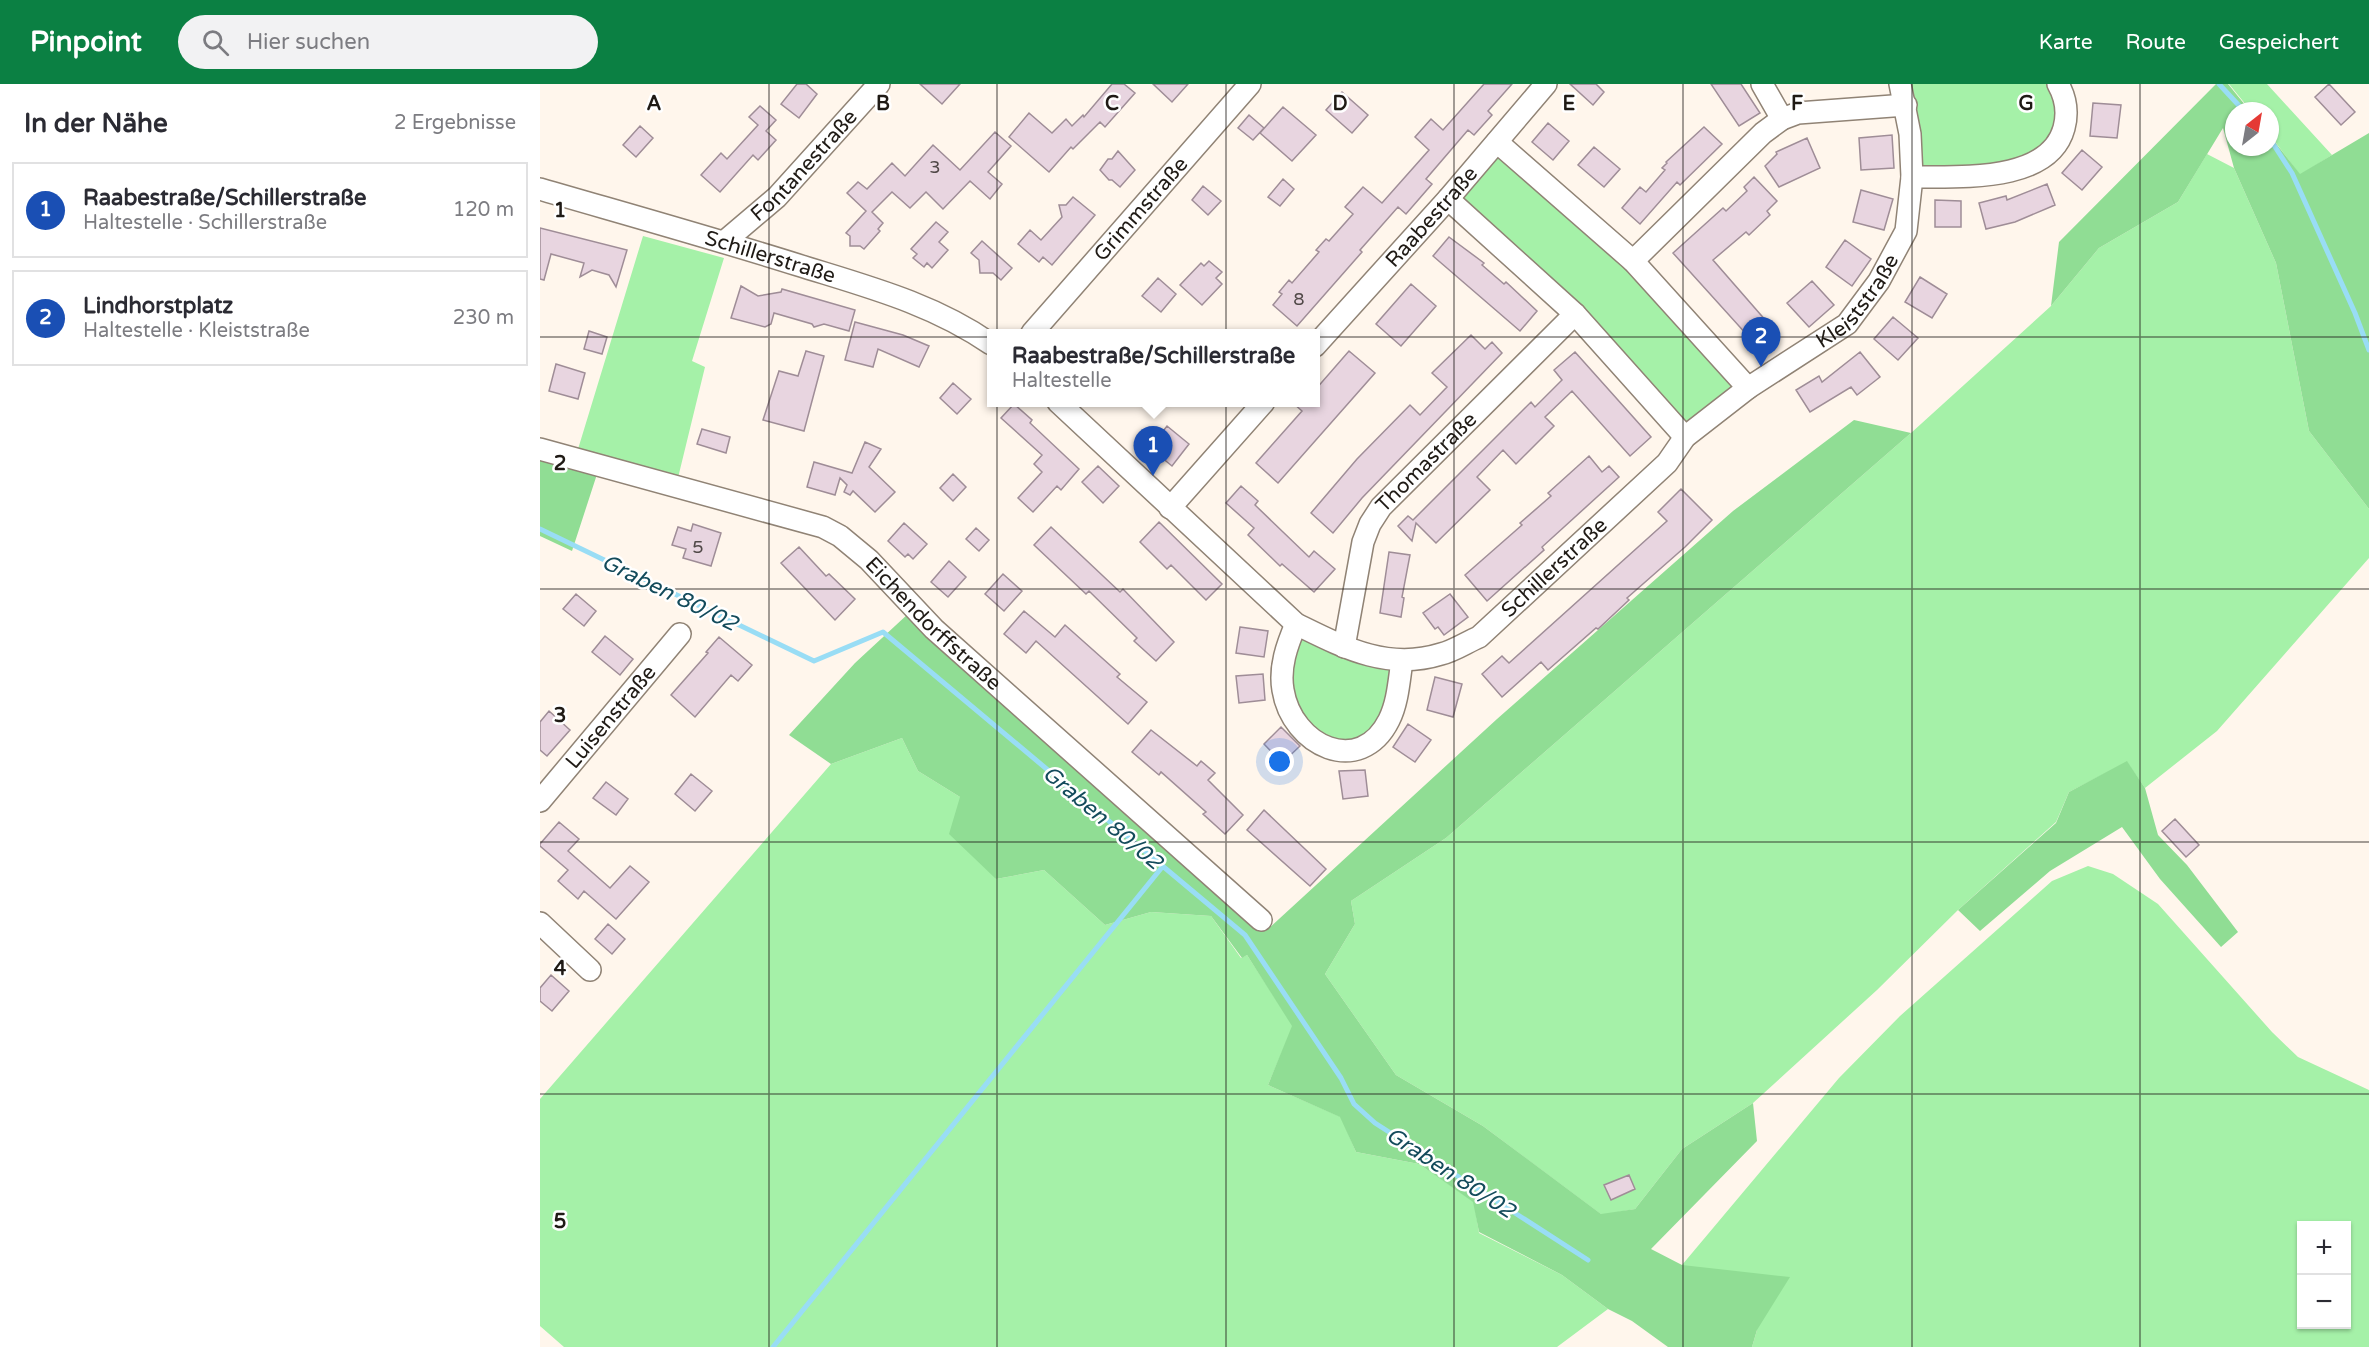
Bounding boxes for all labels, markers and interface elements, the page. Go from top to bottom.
search box [178,15,598,69]
text: Pinpoint [30,25,142,59]
icon: search [199,26,232,59]
text: Hier suchen [247,29,370,55]
text: Karte [2039,30,2093,55]
text: Route [2126,30,2186,55]
text: Gespeichert [2219,30,2339,55]
text: A [647,92,662,116]
text: B [876,92,890,116]
text: C [1105,92,1119,116]
text: D [1332,92,1348,116]
text: E [1563,92,1576,116]
text: F [1791,92,1803,116]
text: G [2018,92,2034,116]
north arrow [2225,102,2279,156]
street label: Fontanestraße [746,105,863,227]
text: In der Nähe [24,108,168,139]
text: 2 Ergebnisse [394,111,516,135]
street label: Grimmstraße [1089,152,1193,266]
house number: 3 [929,156,941,178]
street label: Raabestraße [1380,162,1483,273]
text: Raabestraße/Schillerstraße [83,185,366,211]
text: 1 [39,198,52,222]
text: 120 m [453,198,514,222]
text: 1 [554,199,566,223]
text: Haltestelle · Schillerstraße [83,211,327,235]
street label: Schillerstraße [702,225,839,289]
street label: Kleiststraße [1811,250,1904,354]
house number: 8 [1293,288,1305,310]
text: Lindhorstplatz [83,293,233,319]
text: 2 [39,306,52,330]
text: 230 m [453,306,514,330]
pin: 2 [1742,318,1780,367]
text: Haltestelle · Kleiststraße [83,319,310,343]
popup [987,329,1320,407]
text: Raabestraße/Schillerstraße [1012,343,1295,369]
text: Haltestelle [1012,369,1112,393]
street label: Thomastraße [1371,407,1482,518]
pin: 1 [1134,426,1172,476]
text: 2 [554,452,566,476]
street label: Schillerstraße [1496,513,1613,623]
house number: 5 [692,536,704,558]
water label: Graben 80/02 [597,549,744,638]
street label: Eichendorffstraße [860,552,1006,696]
street label: Luisenstraße [561,660,662,774]
text: 3 [554,704,566,728]
your location [1265,747,1294,776]
water label: Graben 80/02 [1037,760,1169,877]
text: 4 [554,957,567,981]
water label: Graben 80/02 [1381,1122,1521,1225]
text: 5 [554,1210,566,1234]
map controls [2297,1221,2351,1329]
button: + [2297,1221,2351,1275]
button: − [2297,1275,2351,1329]

